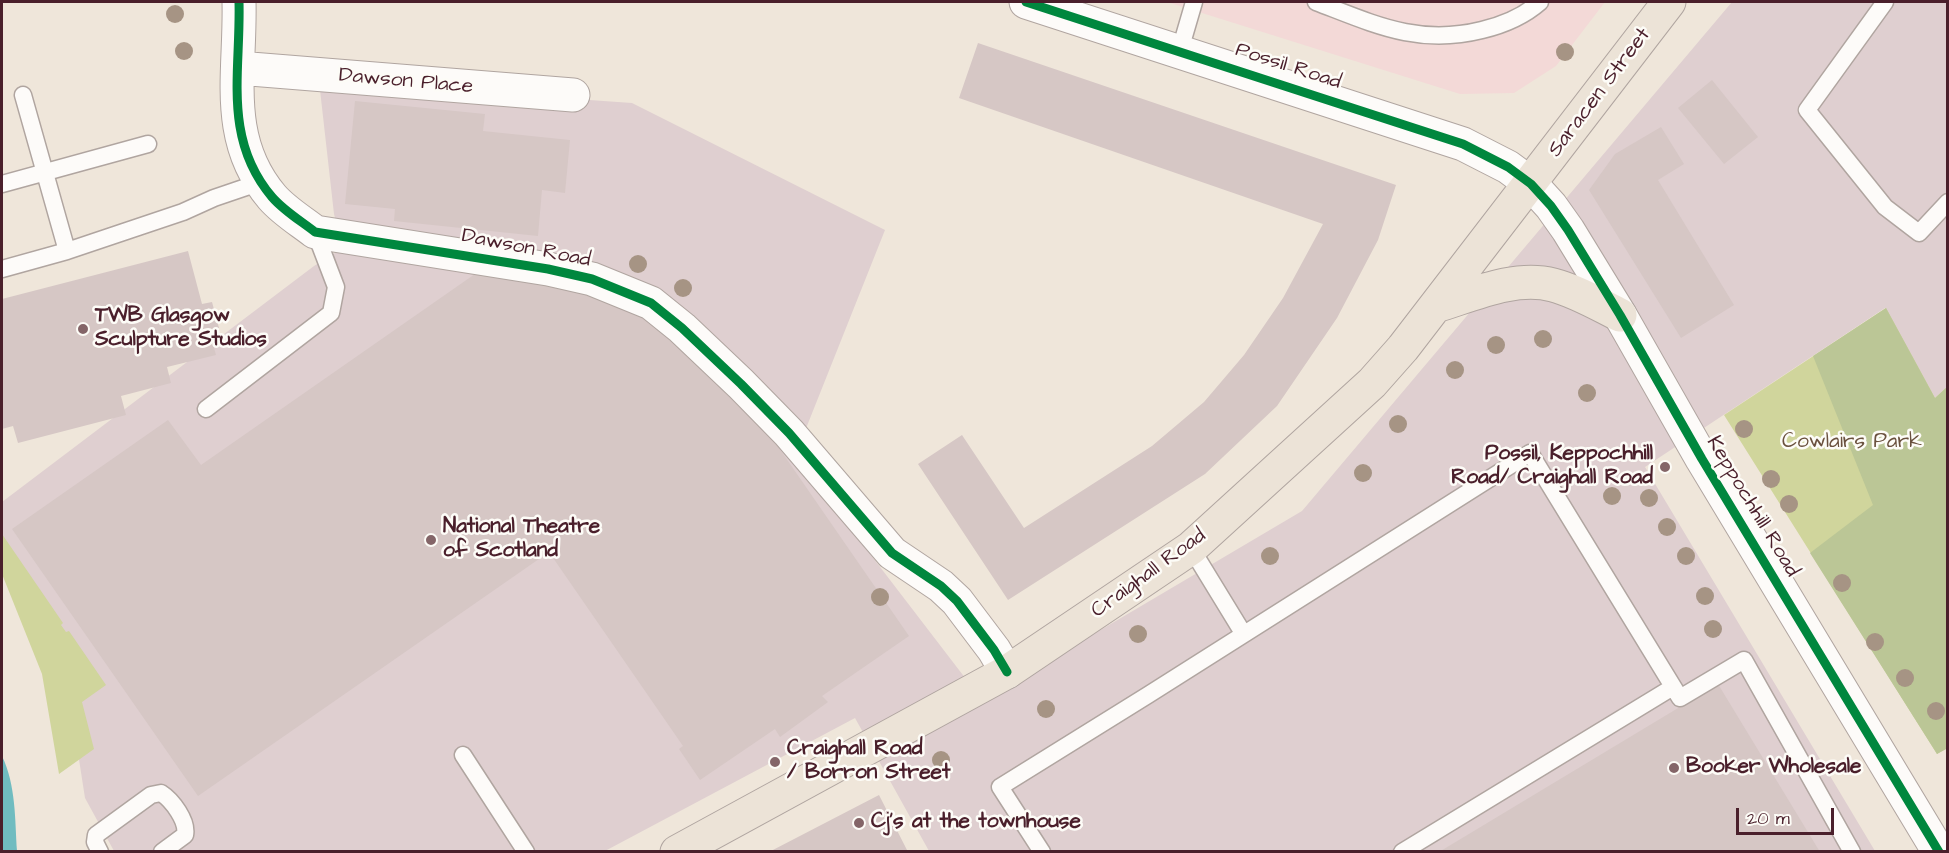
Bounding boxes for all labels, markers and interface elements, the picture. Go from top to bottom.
street label: Saracen Street [1543,24,1657,162]
street label: Possil Road [1232,38,1344,96]
street label: Dawson Place [338,64,474,100]
street label: Dawson Road [459,224,593,274]
place label: TWB Glasgow Sculpture Studios [95,304,267,354]
marker: TWB Glasgow Sculpture Studios [76,322,90,336]
park label: Cowlairs Park [1782,430,1922,456]
street label: Keppochhill Road [1700,432,1804,582]
place label: Possil, Keppochhill Road/ Craighall Road [1451,442,1653,492]
marker: Possil, Keppochhill Road/ Craighall Road [1658,460,1672,474]
place label: National Theatre of Scotland [443,515,600,565]
street label: Craighall Road [1087,524,1211,624]
marker: National Theatre of Scotland [424,533,438,547]
place label: Craighall Road / Borron Street [787,737,950,787]
marker: Craighall Road / Borron Street [768,755,782,769]
place label: Booker Wholesale [1686,755,1861,781]
marker: Booker Wholesale [1667,761,1681,775]
scale bar [1739,796,1836,834]
text: 20 m [1747,806,1790,831]
place label: Cj's at the townhouse [871,810,1081,836]
marker: Cj's at the townhouse [852,816,866,830]

